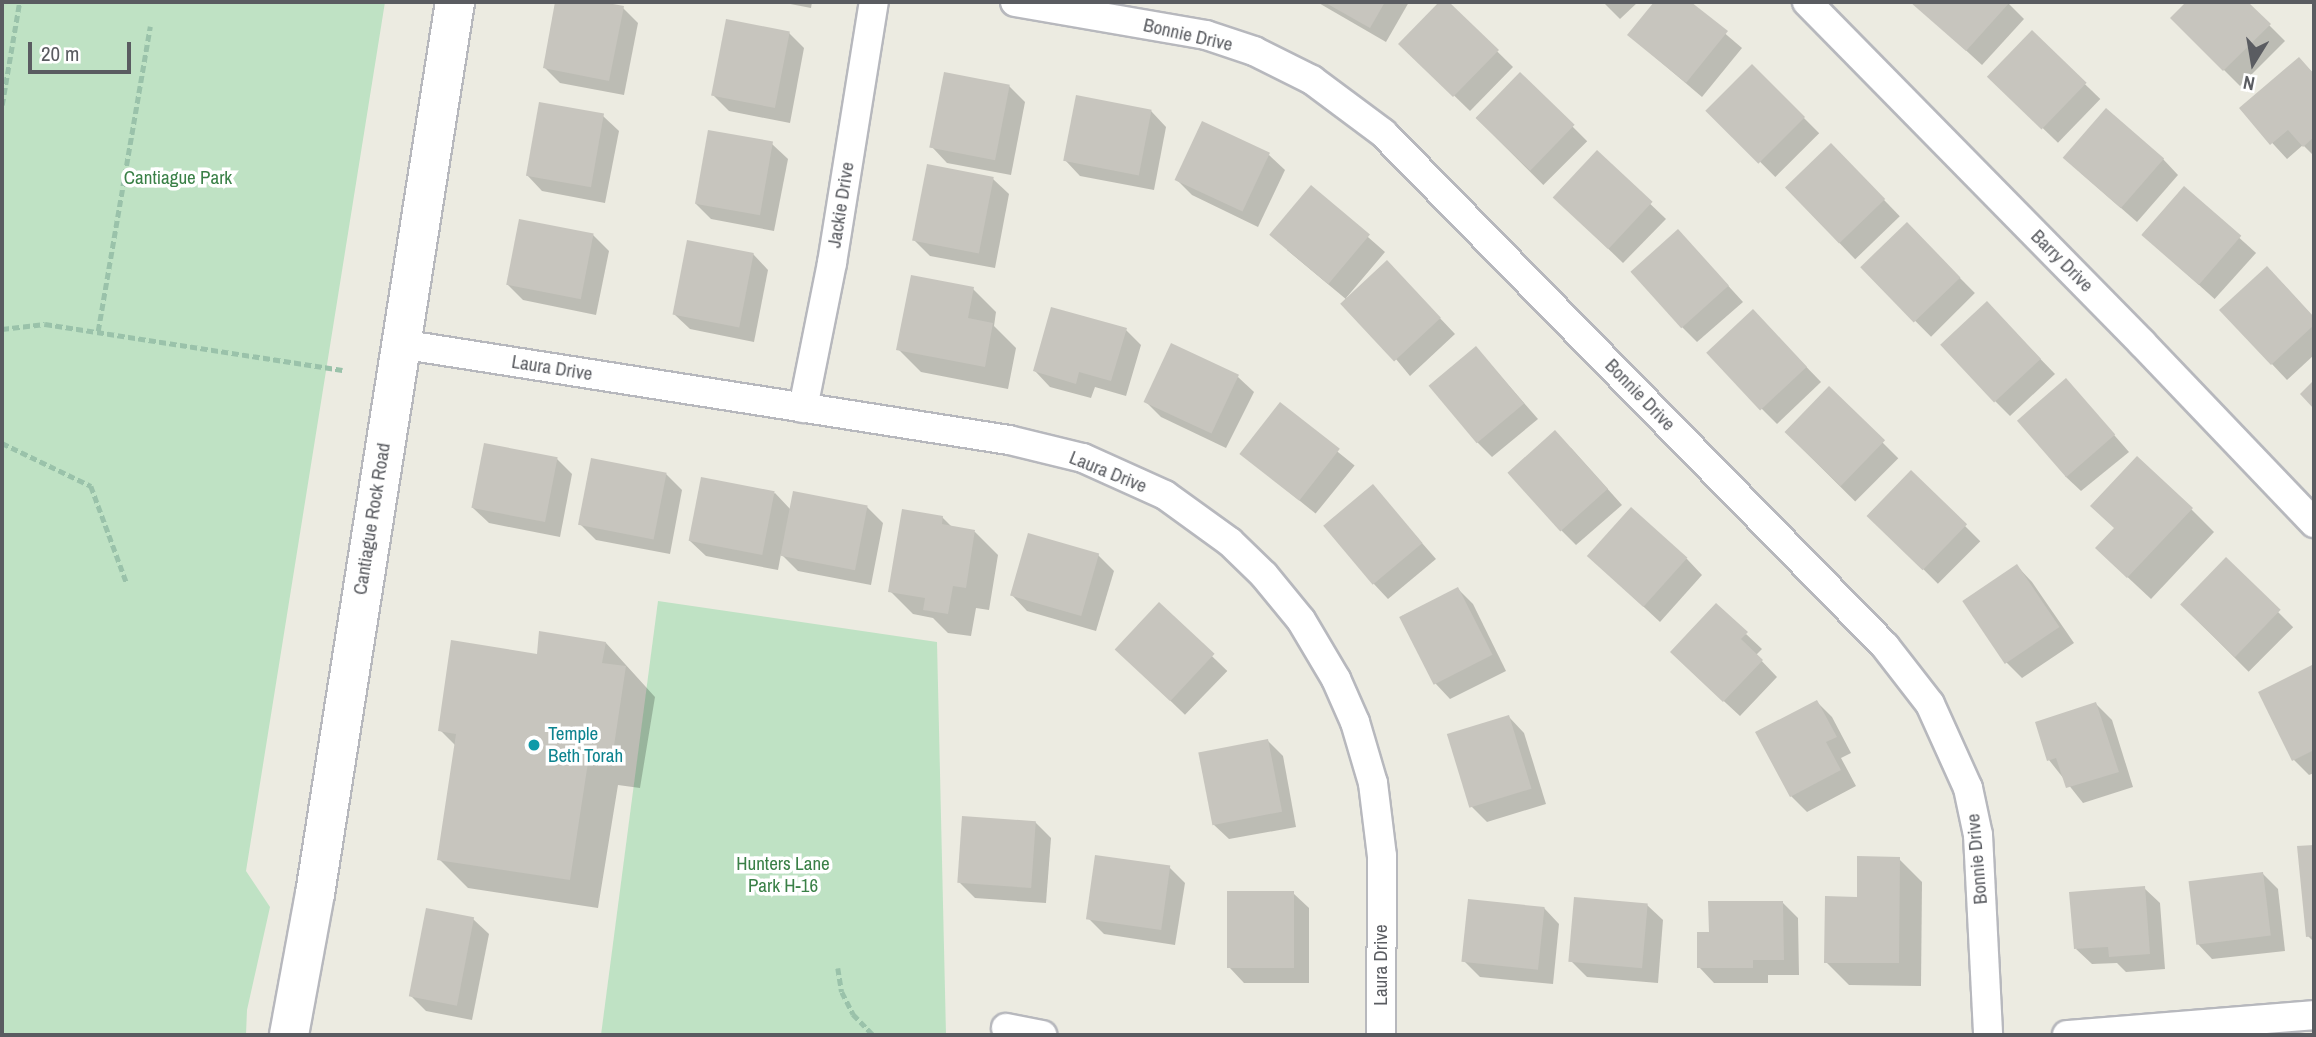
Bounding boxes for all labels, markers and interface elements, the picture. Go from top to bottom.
street label: Bonnie Drive [1141,14,1235,56]
scale bar [32,28,135,72]
north arrow [2218,28,2288,98]
text: 20 m [41,39,79,68]
text: N [2241,70,2257,97]
street label: Jackie Drive [823,160,859,250]
park label: Cantiague Park [124,167,232,189]
street label: Barry Drive [2026,225,2098,297]
street label: Laura Drive [510,350,594,386]
street label: Bonnie Drive [1600,354,1680,436]
street label: Cantiague Rock Road [349,442,395,596]
street label: Laura Drive [1066,446,1150,498]
place label: Temple Beth Torah [548,723,623,767]
marker: Temple Beth Torah [526,737,542,753]
street label: Bonnie Drive [1962,813,1992,905]
park label: Hunters Lane Park H-16 [736,853,830,897]
street label: Laura Drive [1370,924,1392,1006]

